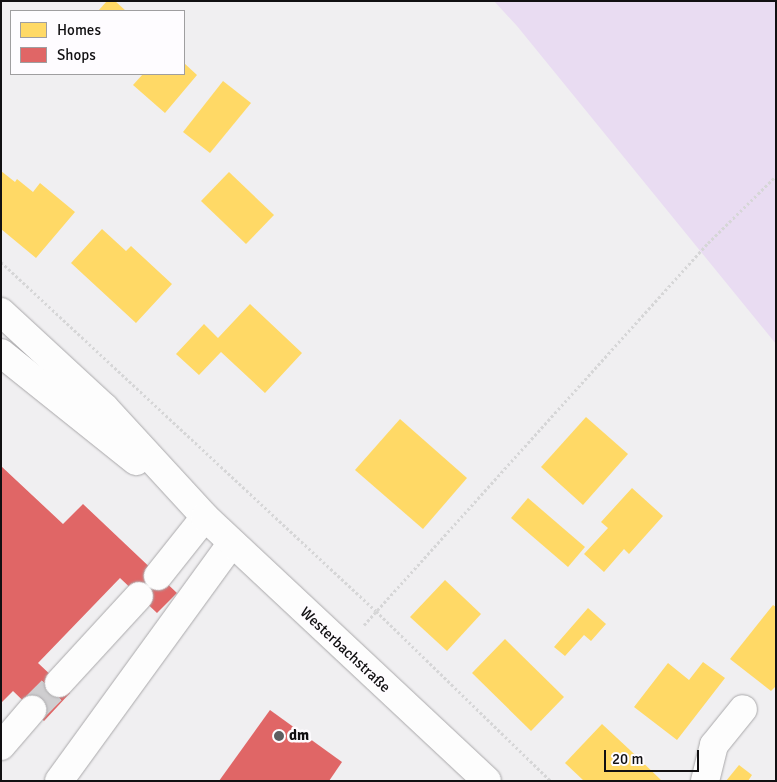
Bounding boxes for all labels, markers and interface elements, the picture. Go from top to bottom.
legend [10,10,185,75]
text: Homes [57,21,101,39]
text: Shops [57,46,96,64]
street label: Westerbachstraße [296,604,394,696]
place label: dm [289,727,309,745]
marker: dm [273,730,285,742]
scale bar [607,740,702,772]
text: 20 m [612,750,643,768]

